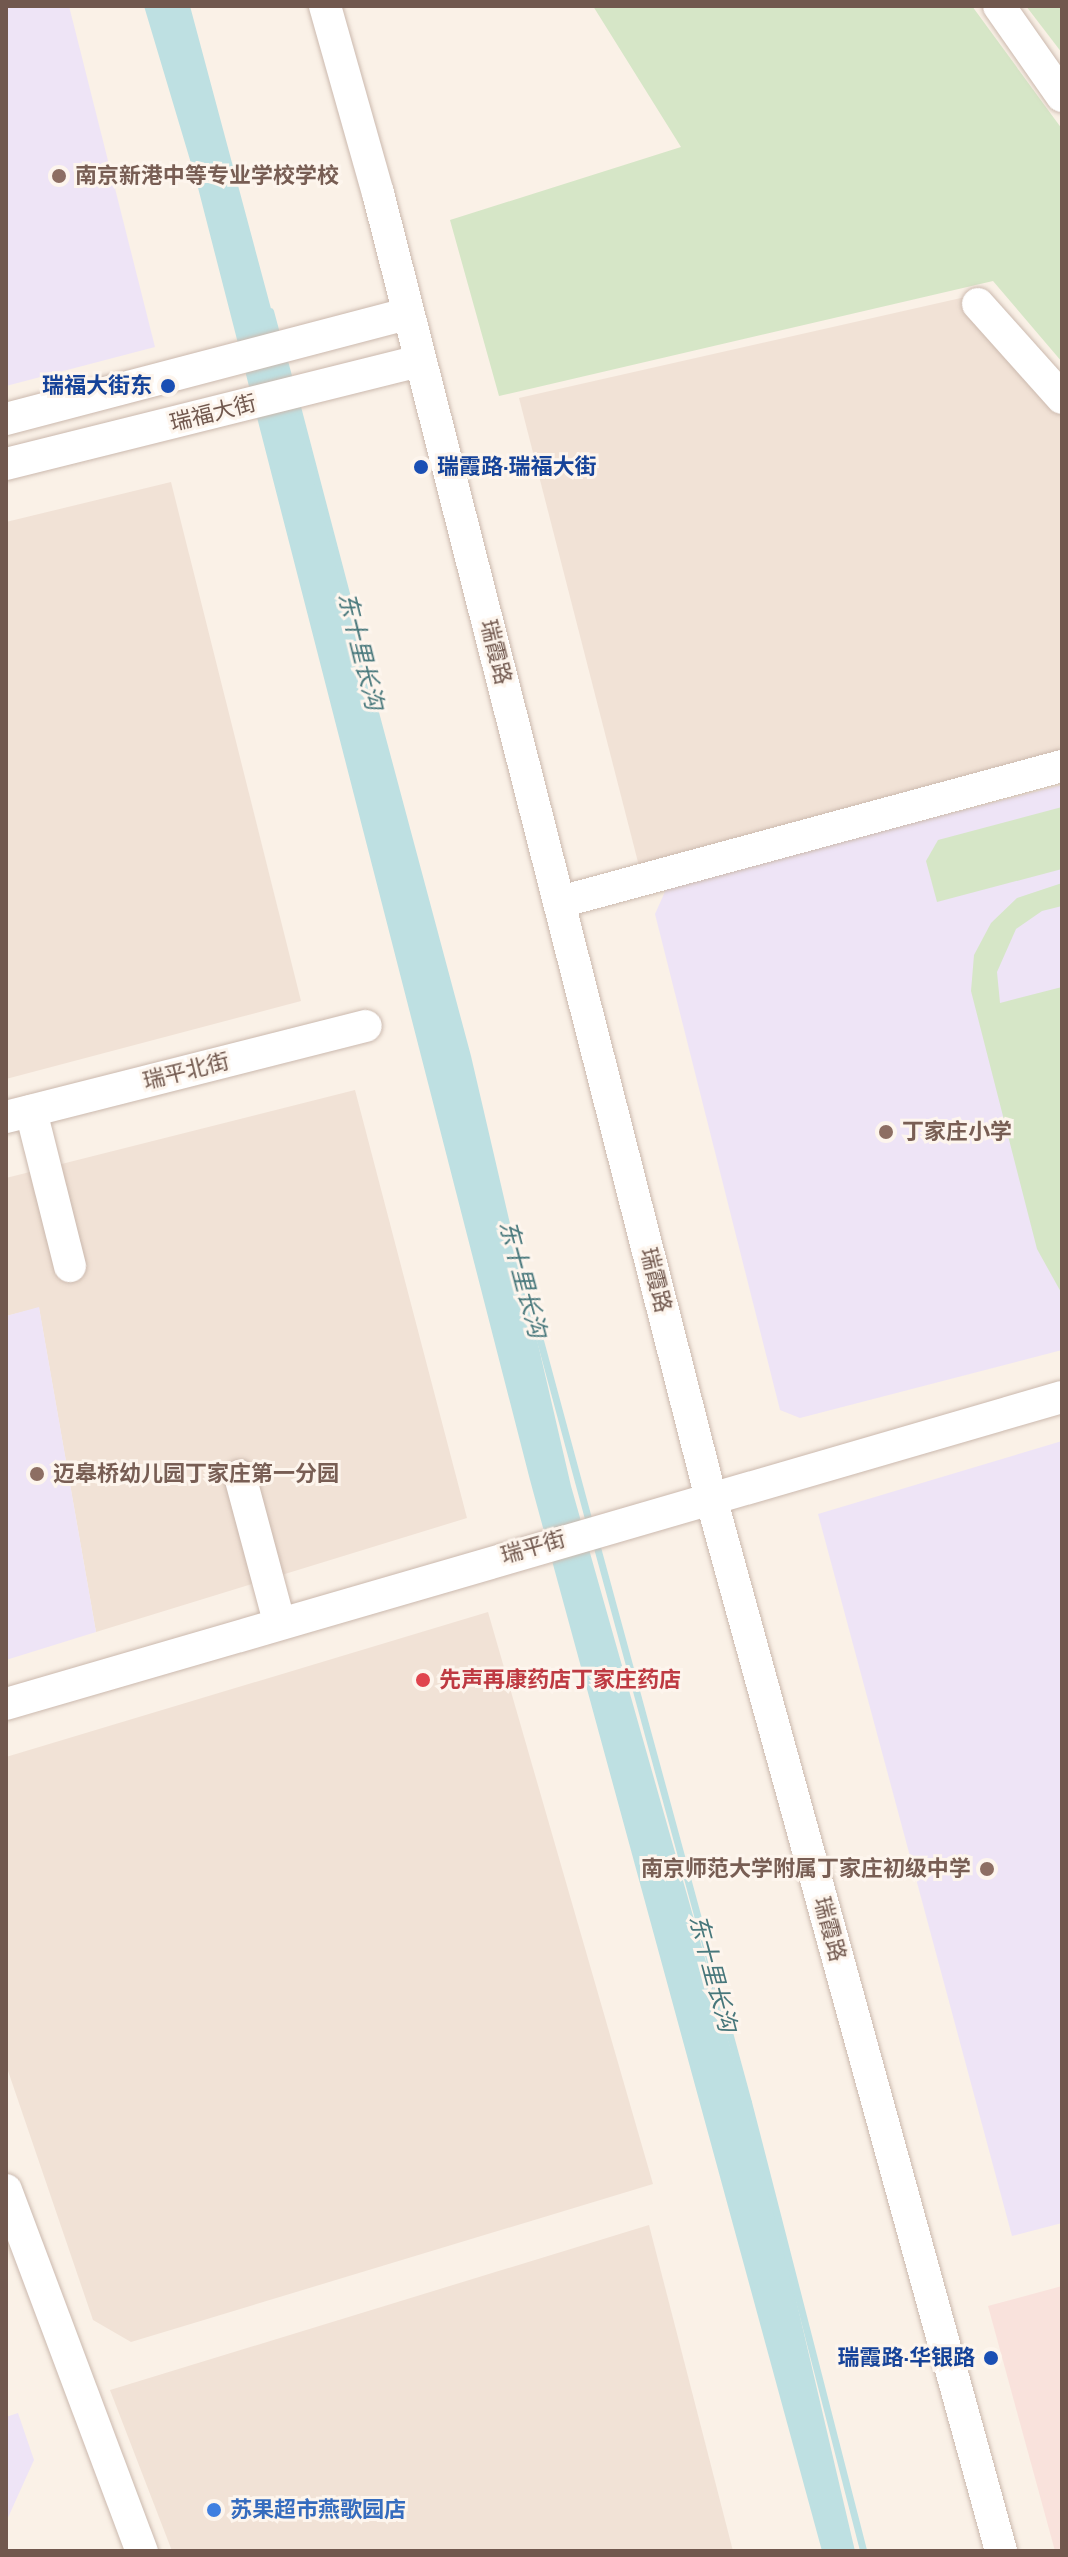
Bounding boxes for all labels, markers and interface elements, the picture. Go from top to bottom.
place label: 南京新港中等专业学校学校 [75,163,339,189]
marker: 南京新港中等专业学校学校 [50,167,68,185]
place label: 瑞福大街东 [42,373,152,399]
marker: 瑞福大街东 [159,377,177,395]
street label: 瑞福大街 [167,390,259,436]
place label: 瑞霞路·瑞福大街 [437,454,597,480]
marker: 瑞霞路·瑞福大街 [412,458,430,476]
water label: 东十里长沟 [333,589,389,713]
street label: 瑞霞路 [475,617,517,687]
street label: 瑞平北街 [140,1048,232,1094]
place label: 丁家庄小学 [902,1119,1012,1145]
marker: 丁家庄小学 [877,1123,895,1141]
water label: 东十里长沟 [494,1217,552,1341]
street label: 瑞霞路 [635,1245,677,1315]
place label: 迈皋桥幼儿园丁家庄第一分园 [53,1461,339,1487]
marker: 迈皋桥幼儿园丁家庄第一分园 [28,1465,46,1483]
street label: 瑞平街 [498,1525,568,1569]
place label: 先声再康药店丁家庄药店 [439,1667,681,1693]
marker: 先声再康药店丁家庄药店 [414,1671,432,1689]
place label: 南京师范大学附属丁家庄初级中学 [641,1856,971,1882]
marker: 南京师范大学附属丁家庄初级中学 [978,1860,996,1878]
street label: 瑞霞路 [809,1894,851,1964]
water label: 东十里长沟 [684,1911,742,2035]
place label: 瑞霞路·华银路 [837,2345,975,2371]
marker: 瑞霞路·华银路 [982,2349,1000,2367]
place label: 苏果超市燕歌园店 [230,2497,406,2523]
marker: 苏果超市燕歌园店 [205,2501,223,2519]

